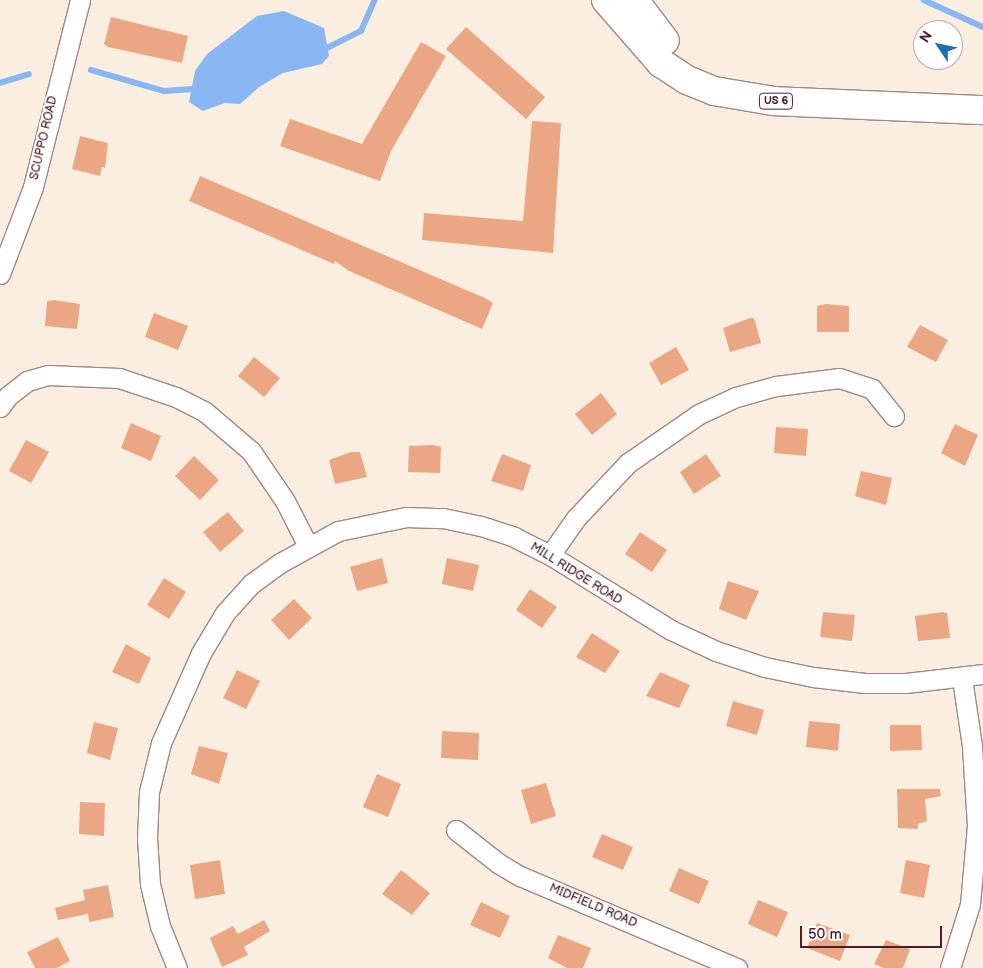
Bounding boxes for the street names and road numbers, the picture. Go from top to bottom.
road number: US 6 [758,92,794,110]
street label: SCUPPO ROAD [27,95,61,181]
street label: MILL RIDGE ROAD [527,540,625,608]
street label: MIDFIELD ROAD [547,881,639,931]

